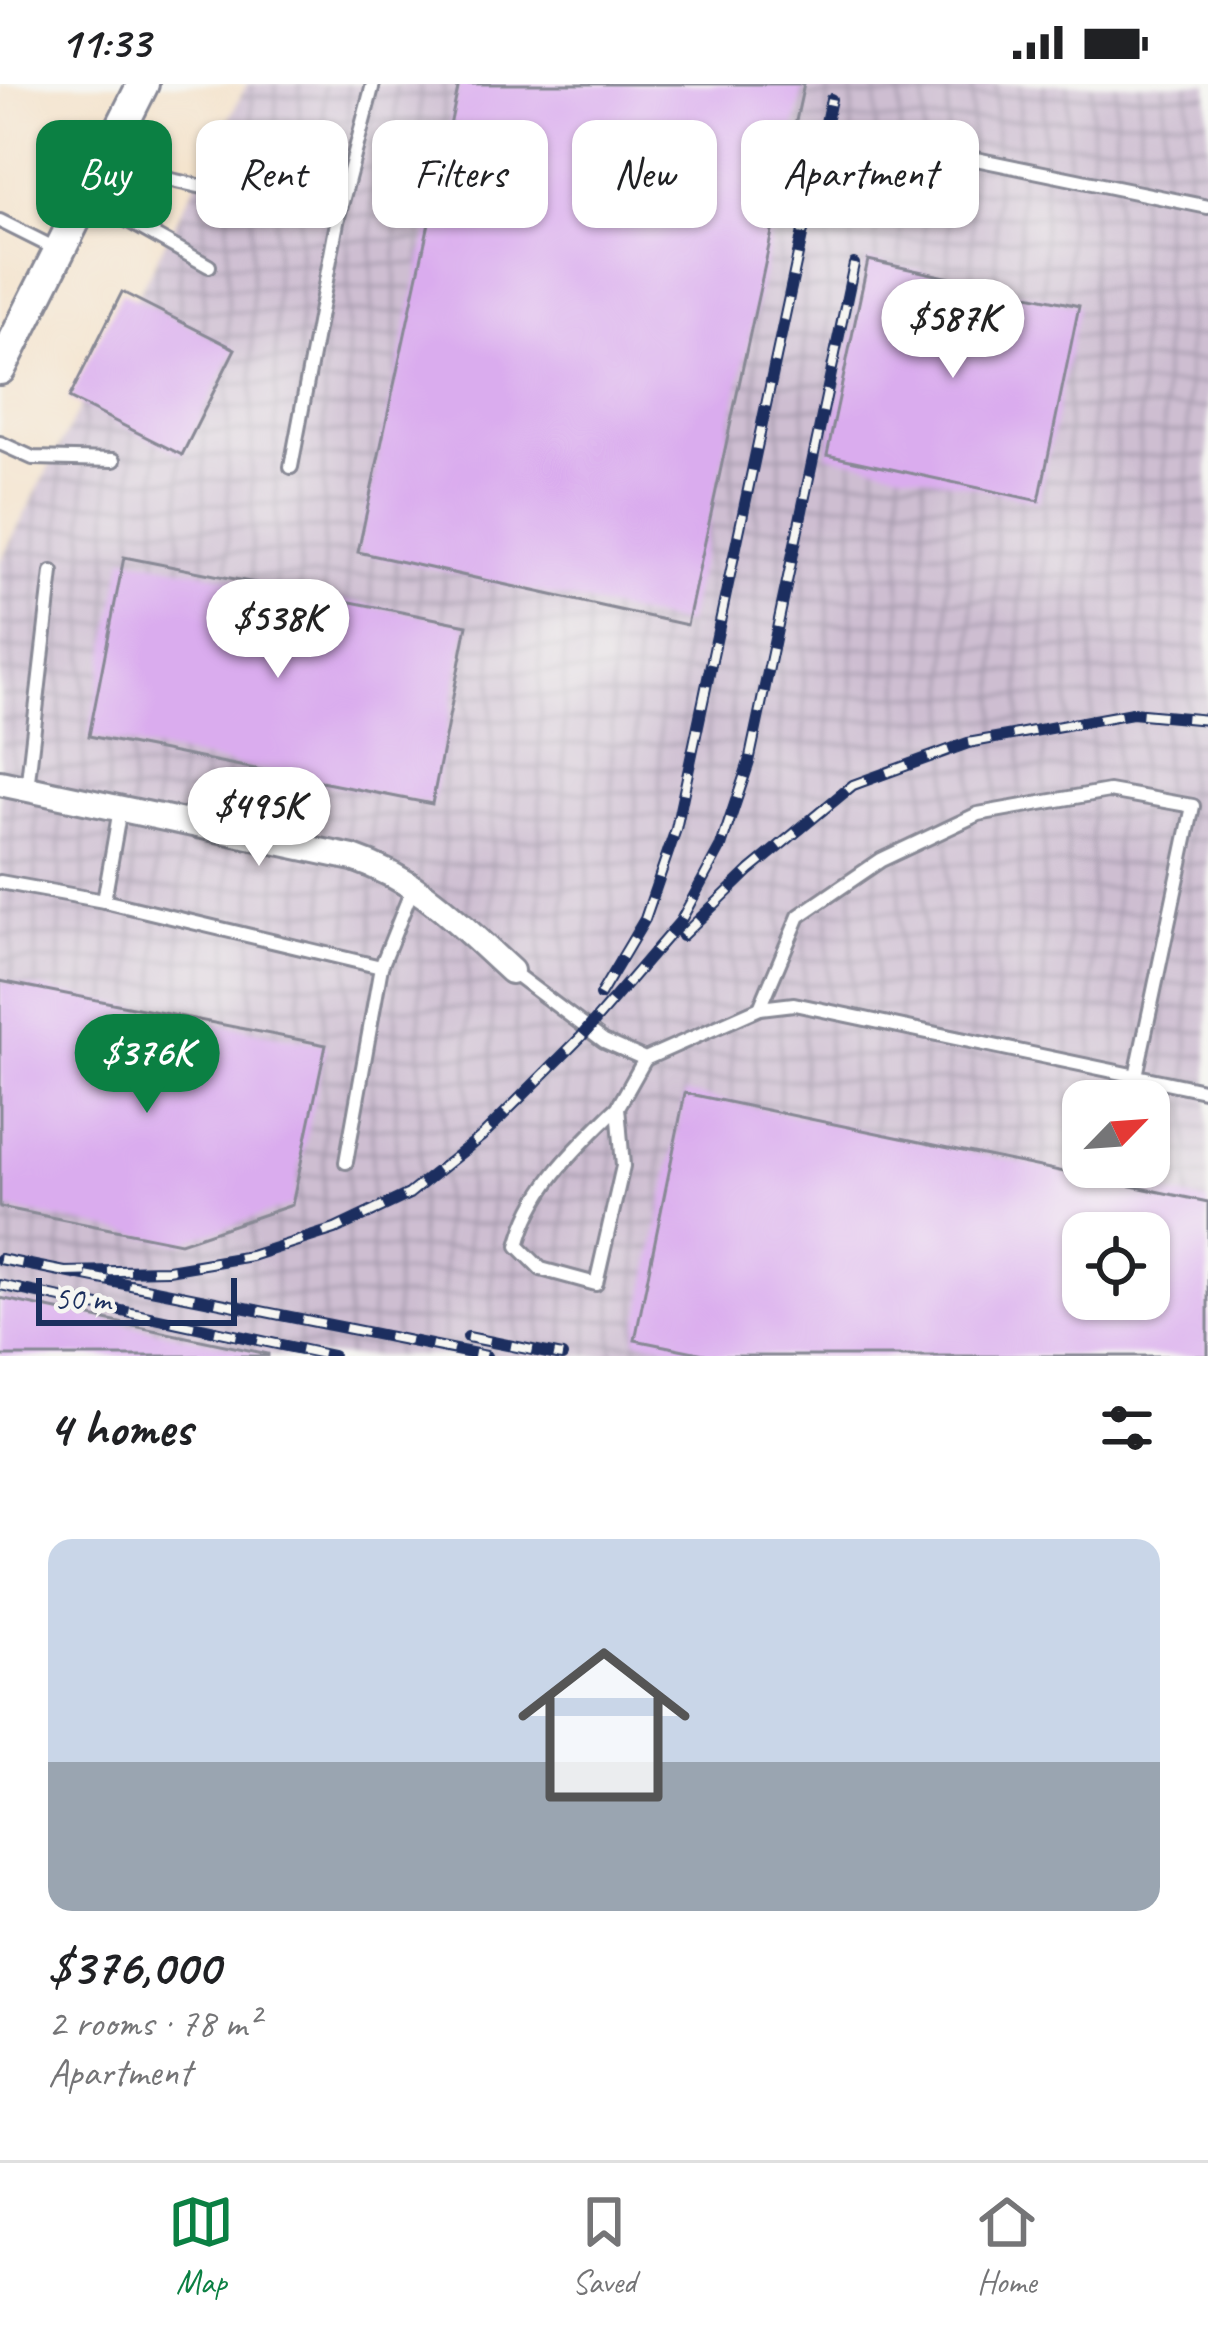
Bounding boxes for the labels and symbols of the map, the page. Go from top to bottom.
pin: $587K [869,279,1037,381]
pin: $538K [194,579,362,681]
pin: $495K [175,767,343,869]
pin: $376K [63,1014,231,1116]
north arrow [1062,1080,1170,1188]
scale bar [36,1272,237,1325]

